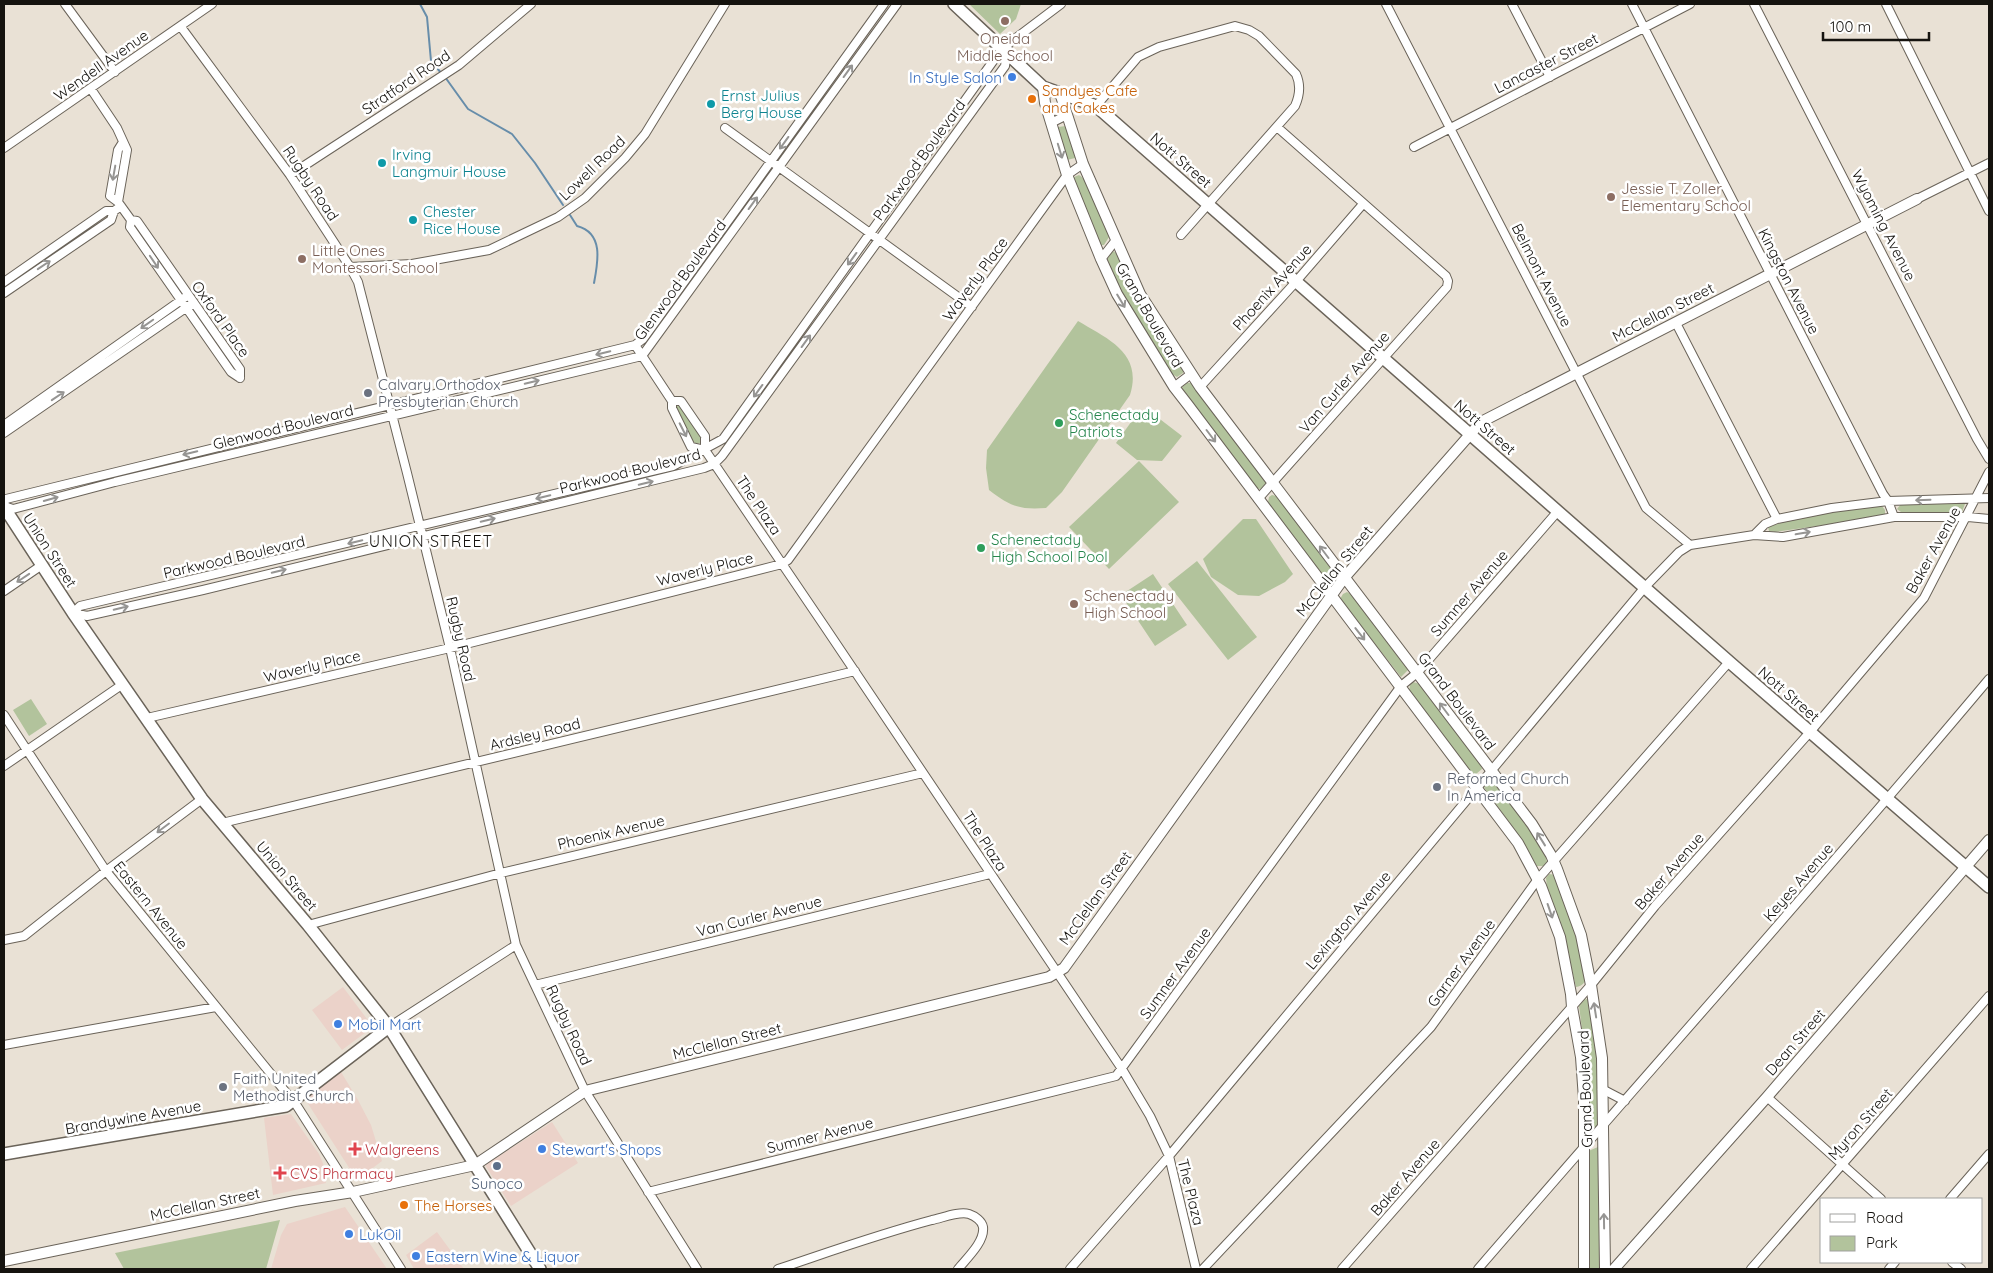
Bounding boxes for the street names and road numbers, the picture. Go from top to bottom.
street label: Wendell Avenue [50,25,152,105]
street label: Lancaster Street [1491,29,1601,97]
street label: Stratford Road [358,45,454,119]
street label: Parkwood Boulevard [869,96,969,224]
street label: Nott Street [1146,128,1216,192]
street label: Lowell Road [555,132,629,204]
street label: Rugby Road [279,142,343,224]
street label: Wyoming Avenue [1848,166,1920,284]
street label: Glenwood Boulevard [630,216,730,344]
street label: Belmont Avenue [1508,220,1576,330]
street label: Kingston Avenue [1754,225,1824,337]
street label: Waverly Place [938,233,1012,325]
street label: Phoenix Avenue [1228,240,1316,334]
street label: Grand Boulevard [1112,259,1188,371]
street label: Oxford Place [188,277,254,361]
street label: McClellan Street [1609,278,1717,346]
street label: Van Curler Avenue [1295,327,1393,437]
street label: Nott Street [1450,395,1520,459]
street label: Glenwood Boulevard [211,400,355,454]
street label: Parkwood Boulevard [557,444,703,498]
street label: The Plaza [732,472,786,538]
street label: Baker Avenue [1901,503,1965,597]
street label: Union Street [19,509,81,591]
street label: McClellan Street [1292,522,1376,620]
street label: Parkwood Boulevard [161,531,307,583]
street label: Sumner Avenue [1426,546,1512,640]
street label: Waverly Place [655,548,755,590]
street label: Rugby Road [442,595,480,683]
street label: Waverly Place [262,646,362,686]
street label: Grand Boulevard [1414,648,1500,754]
street label: Nott Street [1754,662,1824,726]
street label: Ardsley Road [488,714,582,754]
street label: The Plaza [959,807,1011,875]
street label: Phoenix Avenue [556,810,666,854]
street label: Baker Avenue [1630,828,1708,914]
street label: Union Street [252,837,322,915]
street label: Keyes Avenue [1759,839,1837,925]
street label: McClellan Street [1055,847,1135,949]
street label: Eastern Avenue [110,857,192,953]
street label: Lexington Avenue [1301,867,1395,973]
street label: Van Curler Avenue [694,891,824,941]
street label: Garner Avenue [1423,915,1499,1011]
street label: Sumner Avenue [1135,923,1215,1023]
street label: Rugby Road [542,982,596,1068]
street label: Dean Street [1761,1005,1829,1079]
street label: McClellan Street [671,1018,783,1064]
street label: Grand Boulevard [1573,1030,1597,1148]
street label: Myron Street [1824,1084,1896,1164]
street label: Brandywine Avenue [64,1096,202,1138]
street label: Sumner Avenue [765,1113,875,1157]
street label: Baker Avenue [1366,1134,1444,1220]
street label: The Plaza [1174,1157,1208,1227]
street label: McClellan Street [148,1183,262,1225]

